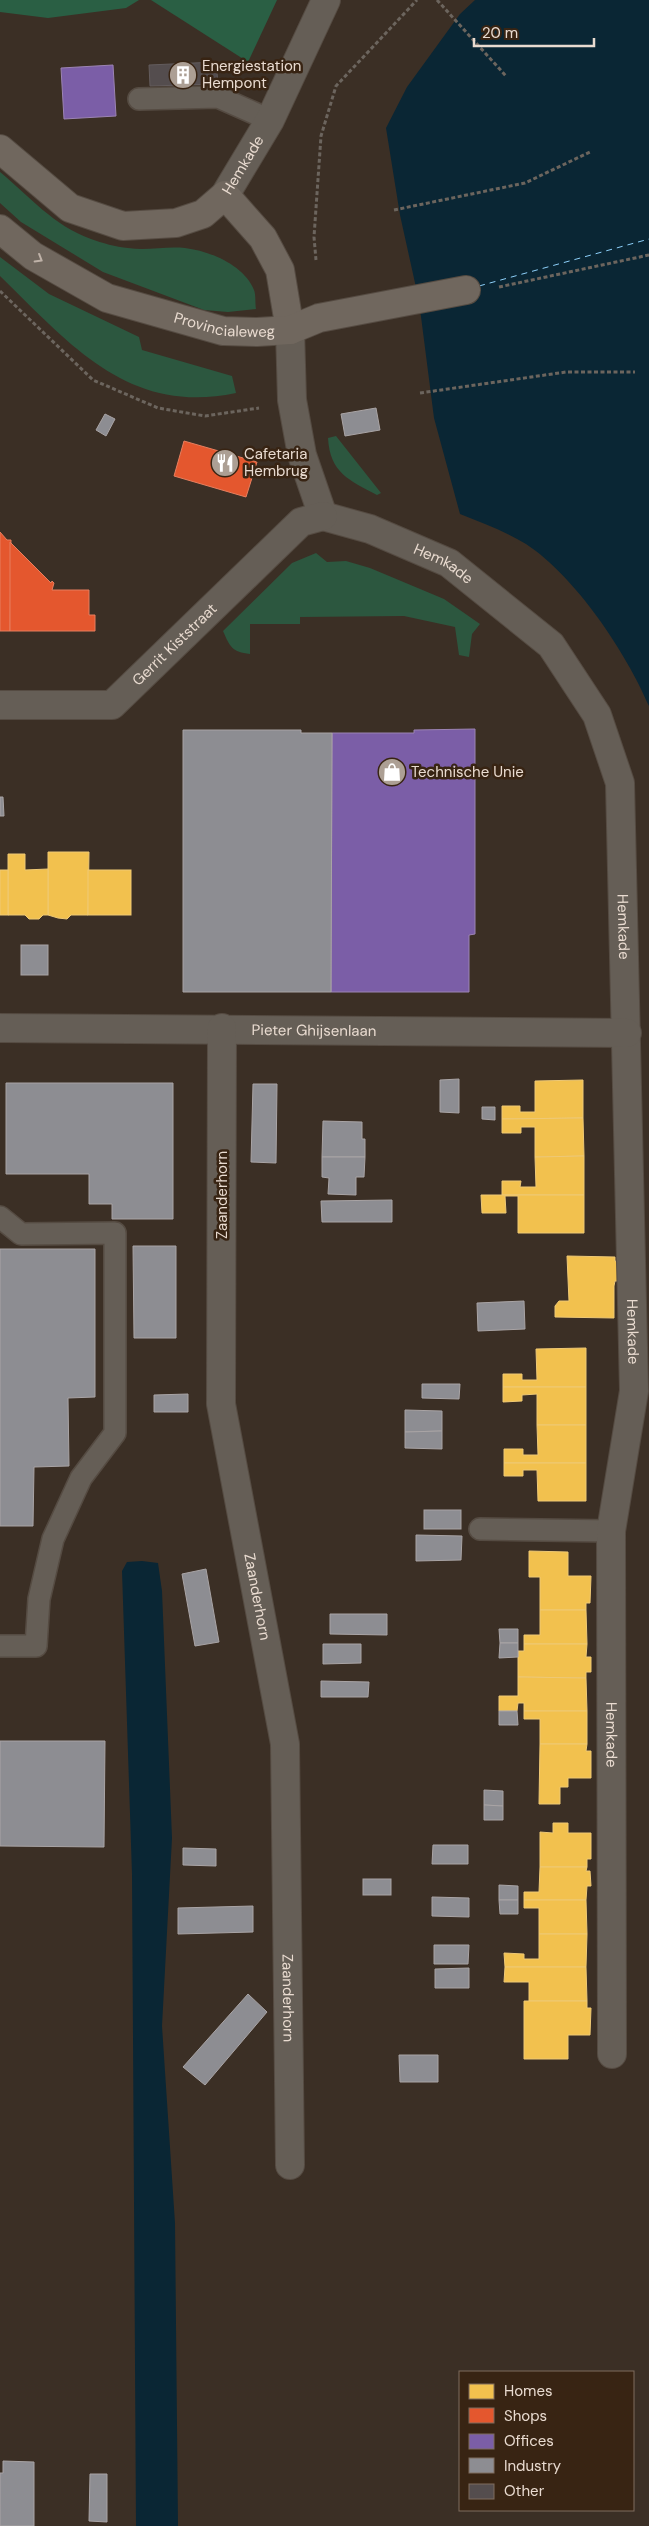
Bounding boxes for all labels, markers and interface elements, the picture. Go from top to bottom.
scale bar [474,15,594,47]
text: 20 m [482,23,518,43]
place label: Energiestation Hempont [202,56,301,93]
building icon: Energiestation Hempont [168,60,198,90]
street label: Hemkade [218,132,268,198]
one-way arrow [33,252,42,262]
street label: Provincialeweg [172,308,276,342]
place label: Cafetaria Hembrug [244,444,308,481]
restaurant icon: Cafetaria Hembrug [210,448,240,478]
street label: Hemkade [410,539,477,588]
street label: Gerrit Kiststraat [128,599,221,690]
shop icon: Technische Unie [377,757,407,787]
place label: Technische Unie [411,762,524,782]
street label: Hemkade [613,894,634,960]
street label: Pieter Ghijsenlaan [252,1020,376,1041]
street label: Zaanderhorn [212,1151,232,1239]
street label: Hemkade [622,1299,643,1365]
street label: Zaanderhorn [239,1551,275,1642]
street label: Hemkade [601,1702,621,1768]
street label: Zaanderhorn [277,1954,299,2042]
legend [459,2371,634,2511]
text: Homes [504,2381,553,2401]
text: Shops [504,2406,547,2426]
text: Offices [504,2431,554,2451]
text: Industry [504,2456,562,2476]
text: Other [504,2481,545,2501]

